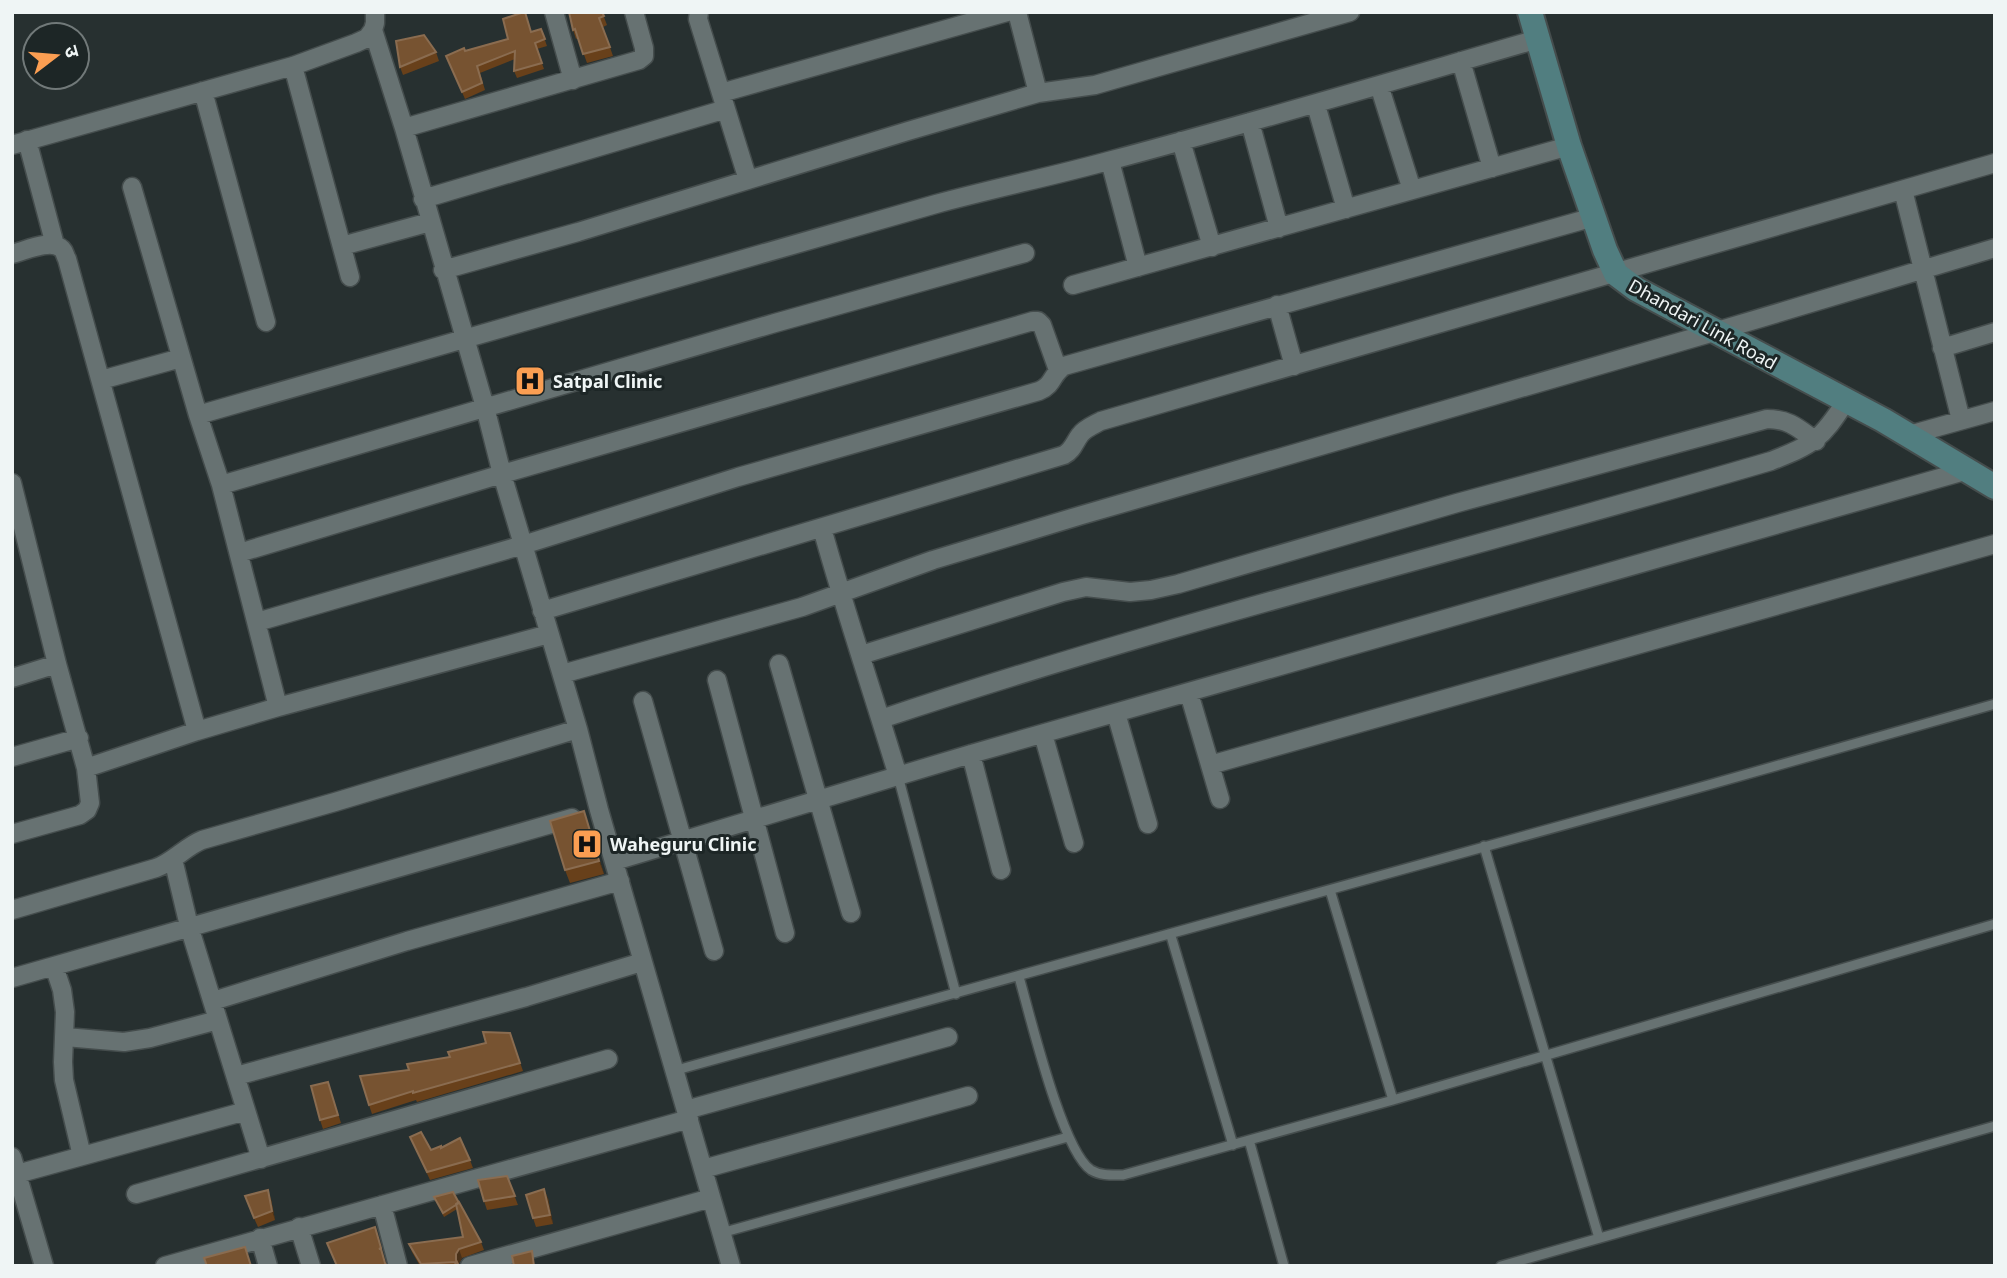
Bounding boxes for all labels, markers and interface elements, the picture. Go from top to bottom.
north arrow [21,21,91,91]
text: उ [58,42,87,61]
street label: Dhandari Link Road [1625,273,1781,375]
hospital icon: Satpal Clinic [513,364,547,398]
place label: Satpal Clinic [553,369,662,393]
hospital icon: Waheguru Clinic [570,827,604,861]
place label: Waheguru Clinic [610,832,756,856]

